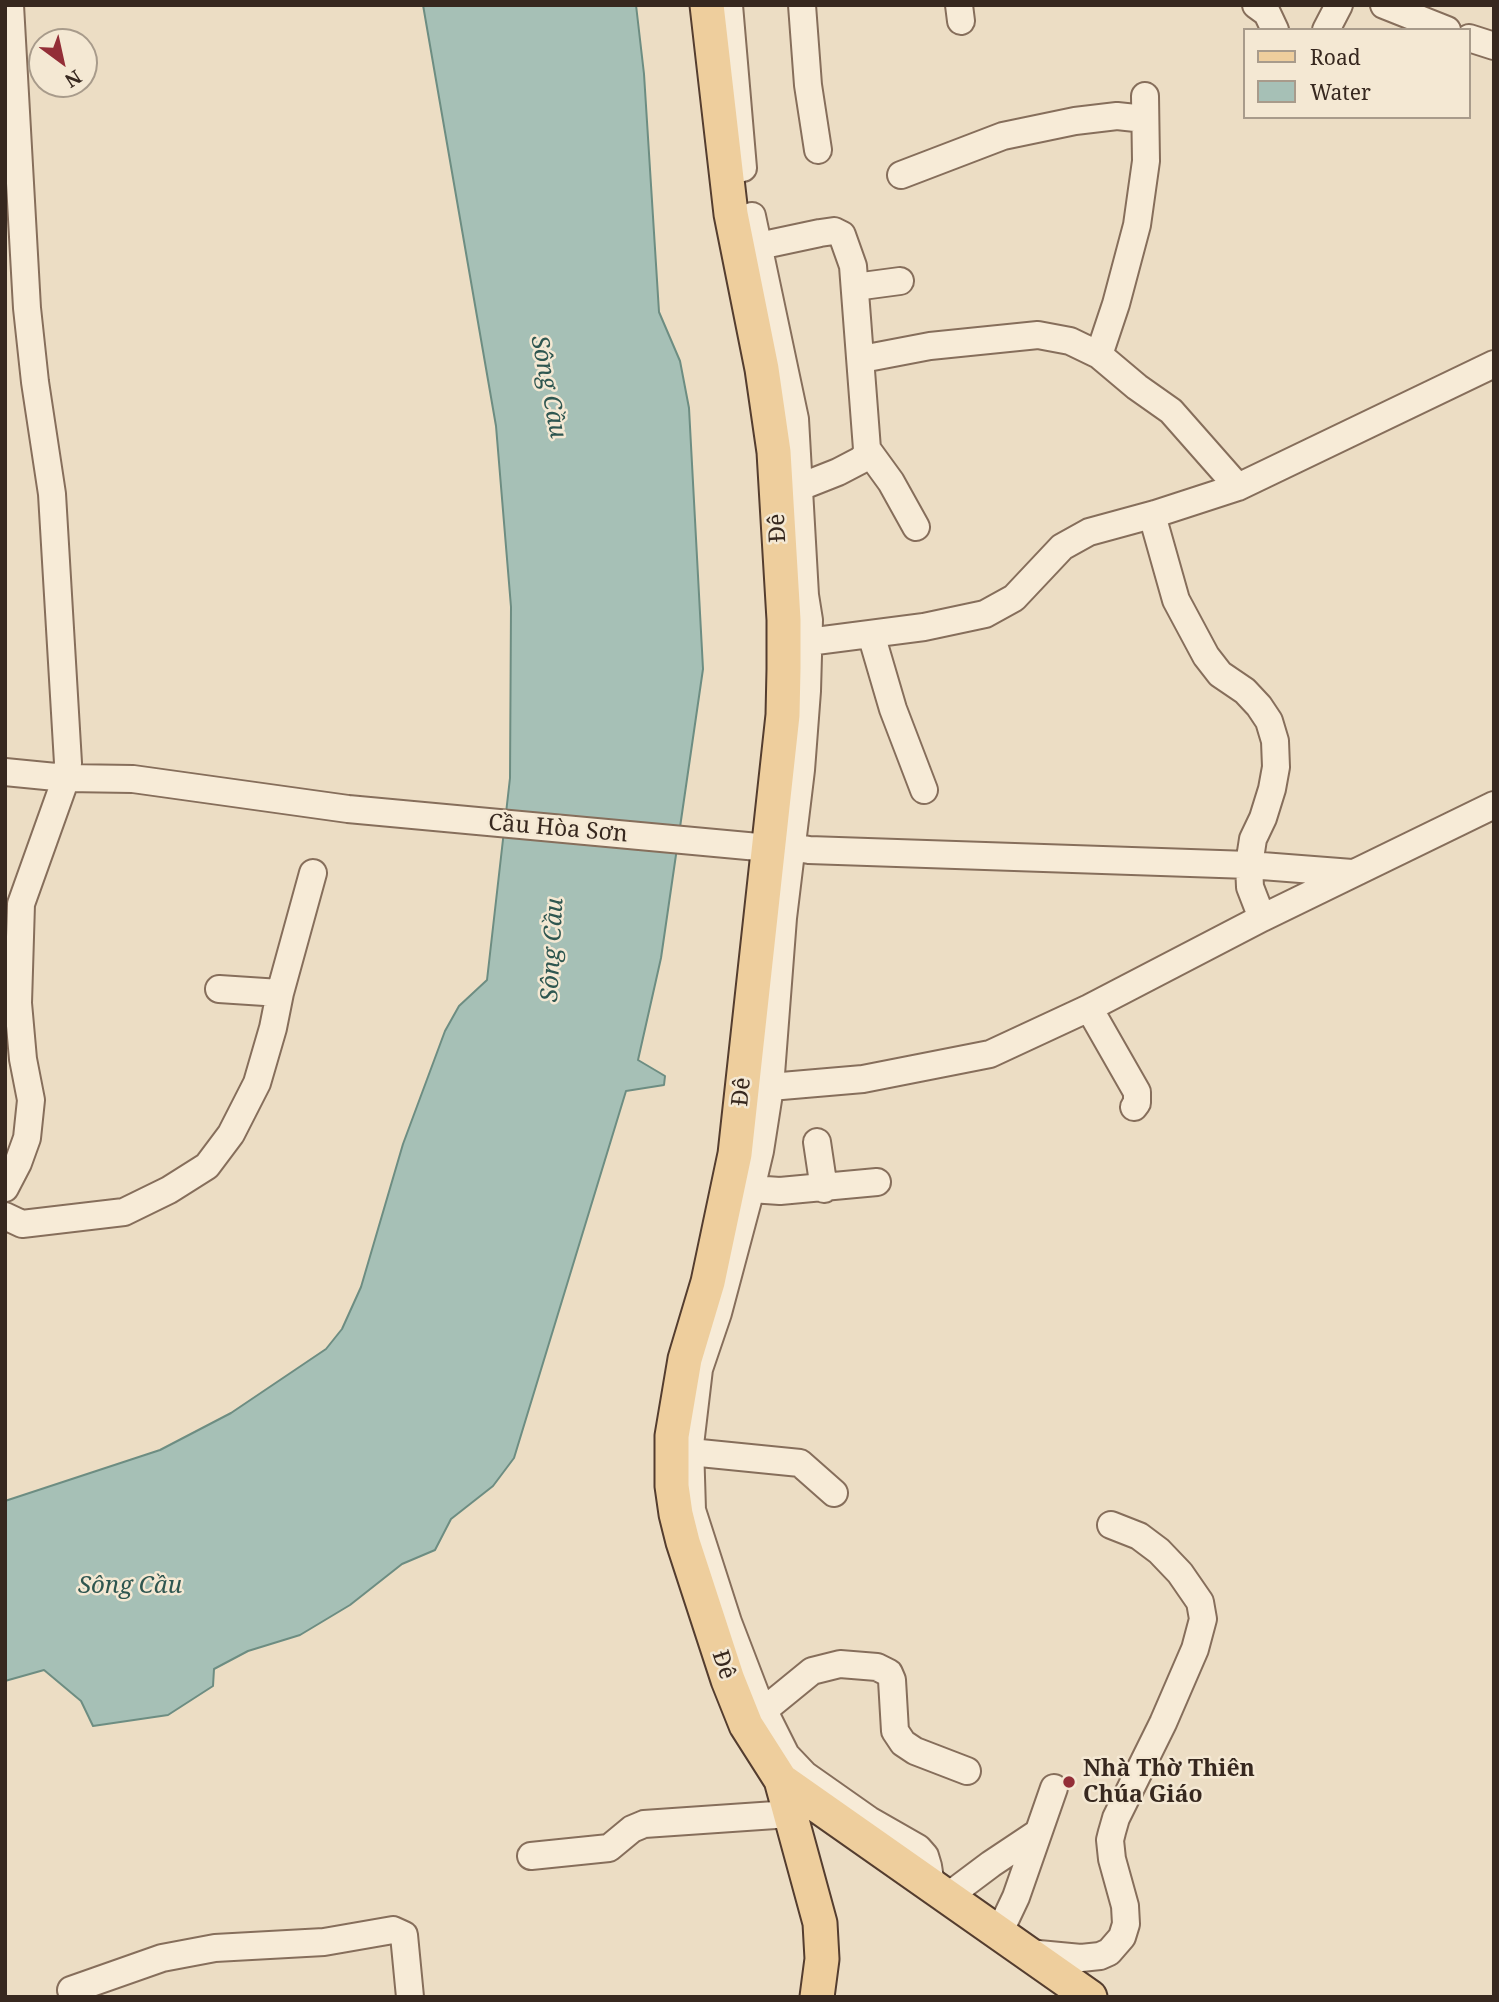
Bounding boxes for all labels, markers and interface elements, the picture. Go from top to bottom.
north arrow [28,28,98,98]
legend [1244,28,1471,119]
text: Road [1310,43,1361,71]
text: N [60,64,87,94]
text: Water [1310,78,1371,106]
water label: Sông Cầu [524,333,572,441]
street label: Đê [763,513,793,543]
street label: Cầu Hòa Sơn [487,809,629,849]
water label: Sông Cầu [536,897,570,1003]
street label: Đê [727,1076,757,1108]
water label: Sông Cầu [78,1572,182,1600]
street label: Đê [705,1647,741,1683]
place label: Nhà Thờ Thiên Chúa Giáo [1083,1755,1255,1809]
marker: Nhà Thờ Thiên Chúa Giáo [1061,1774,1077,1790]

